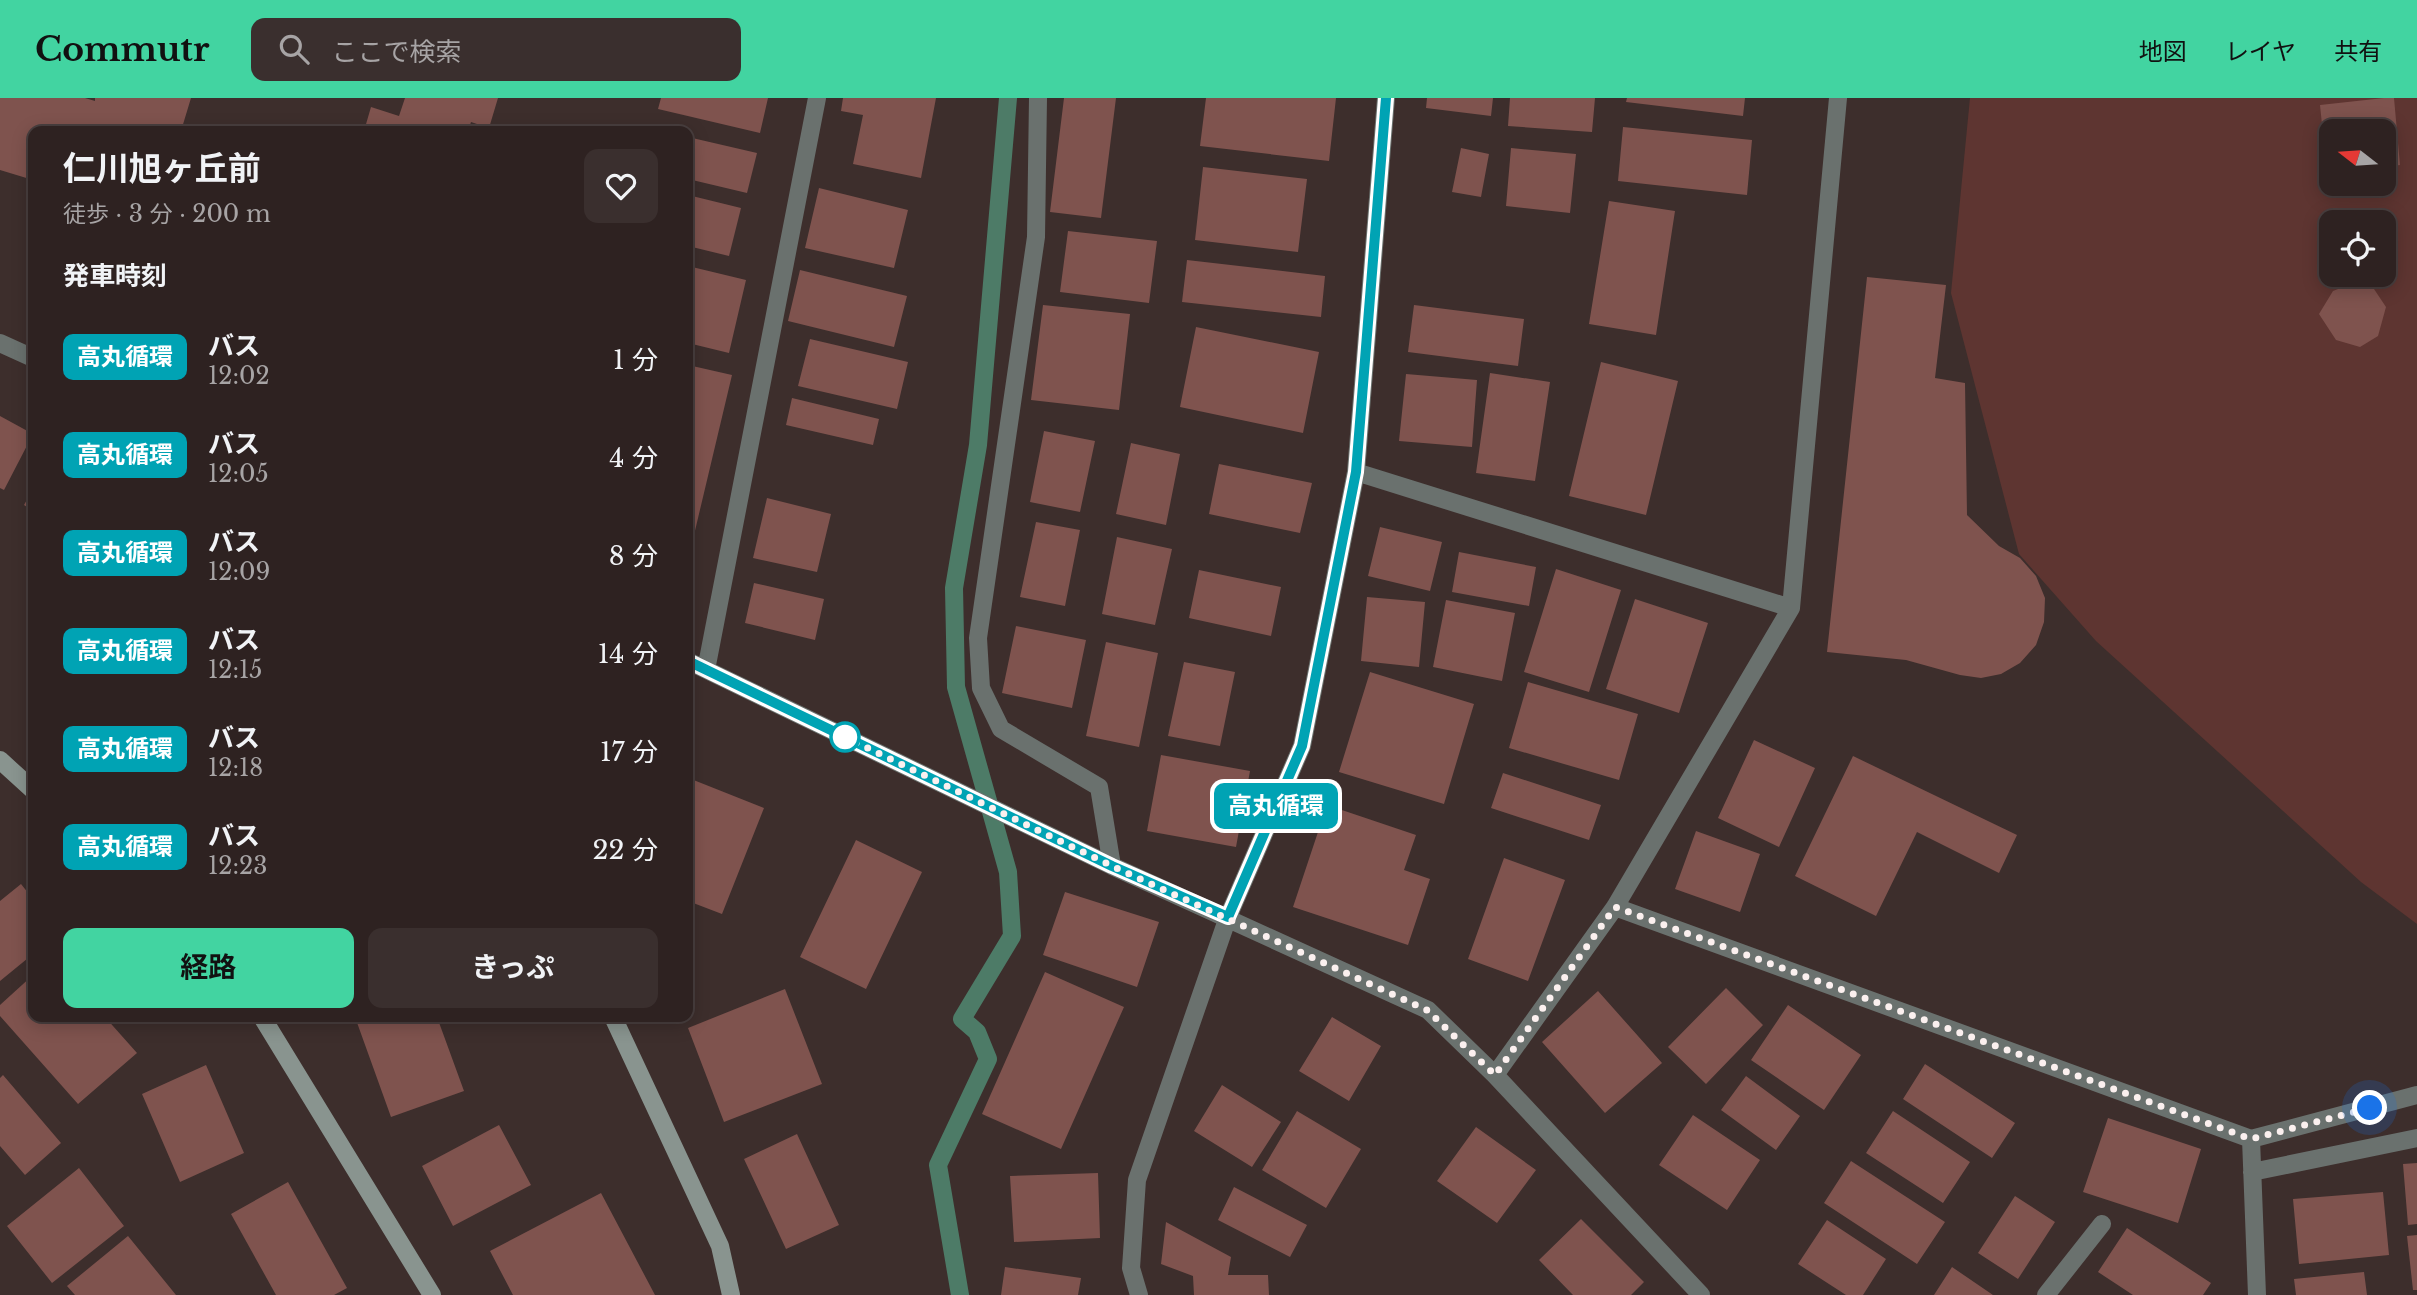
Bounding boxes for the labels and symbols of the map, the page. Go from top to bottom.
north arrow [2319,119,2396,196]
unlabelled marker [830,722,860,752]
line badge: 高丸循環 [1227,783,1325,829]
your location [2352,1090,2387,1125]

